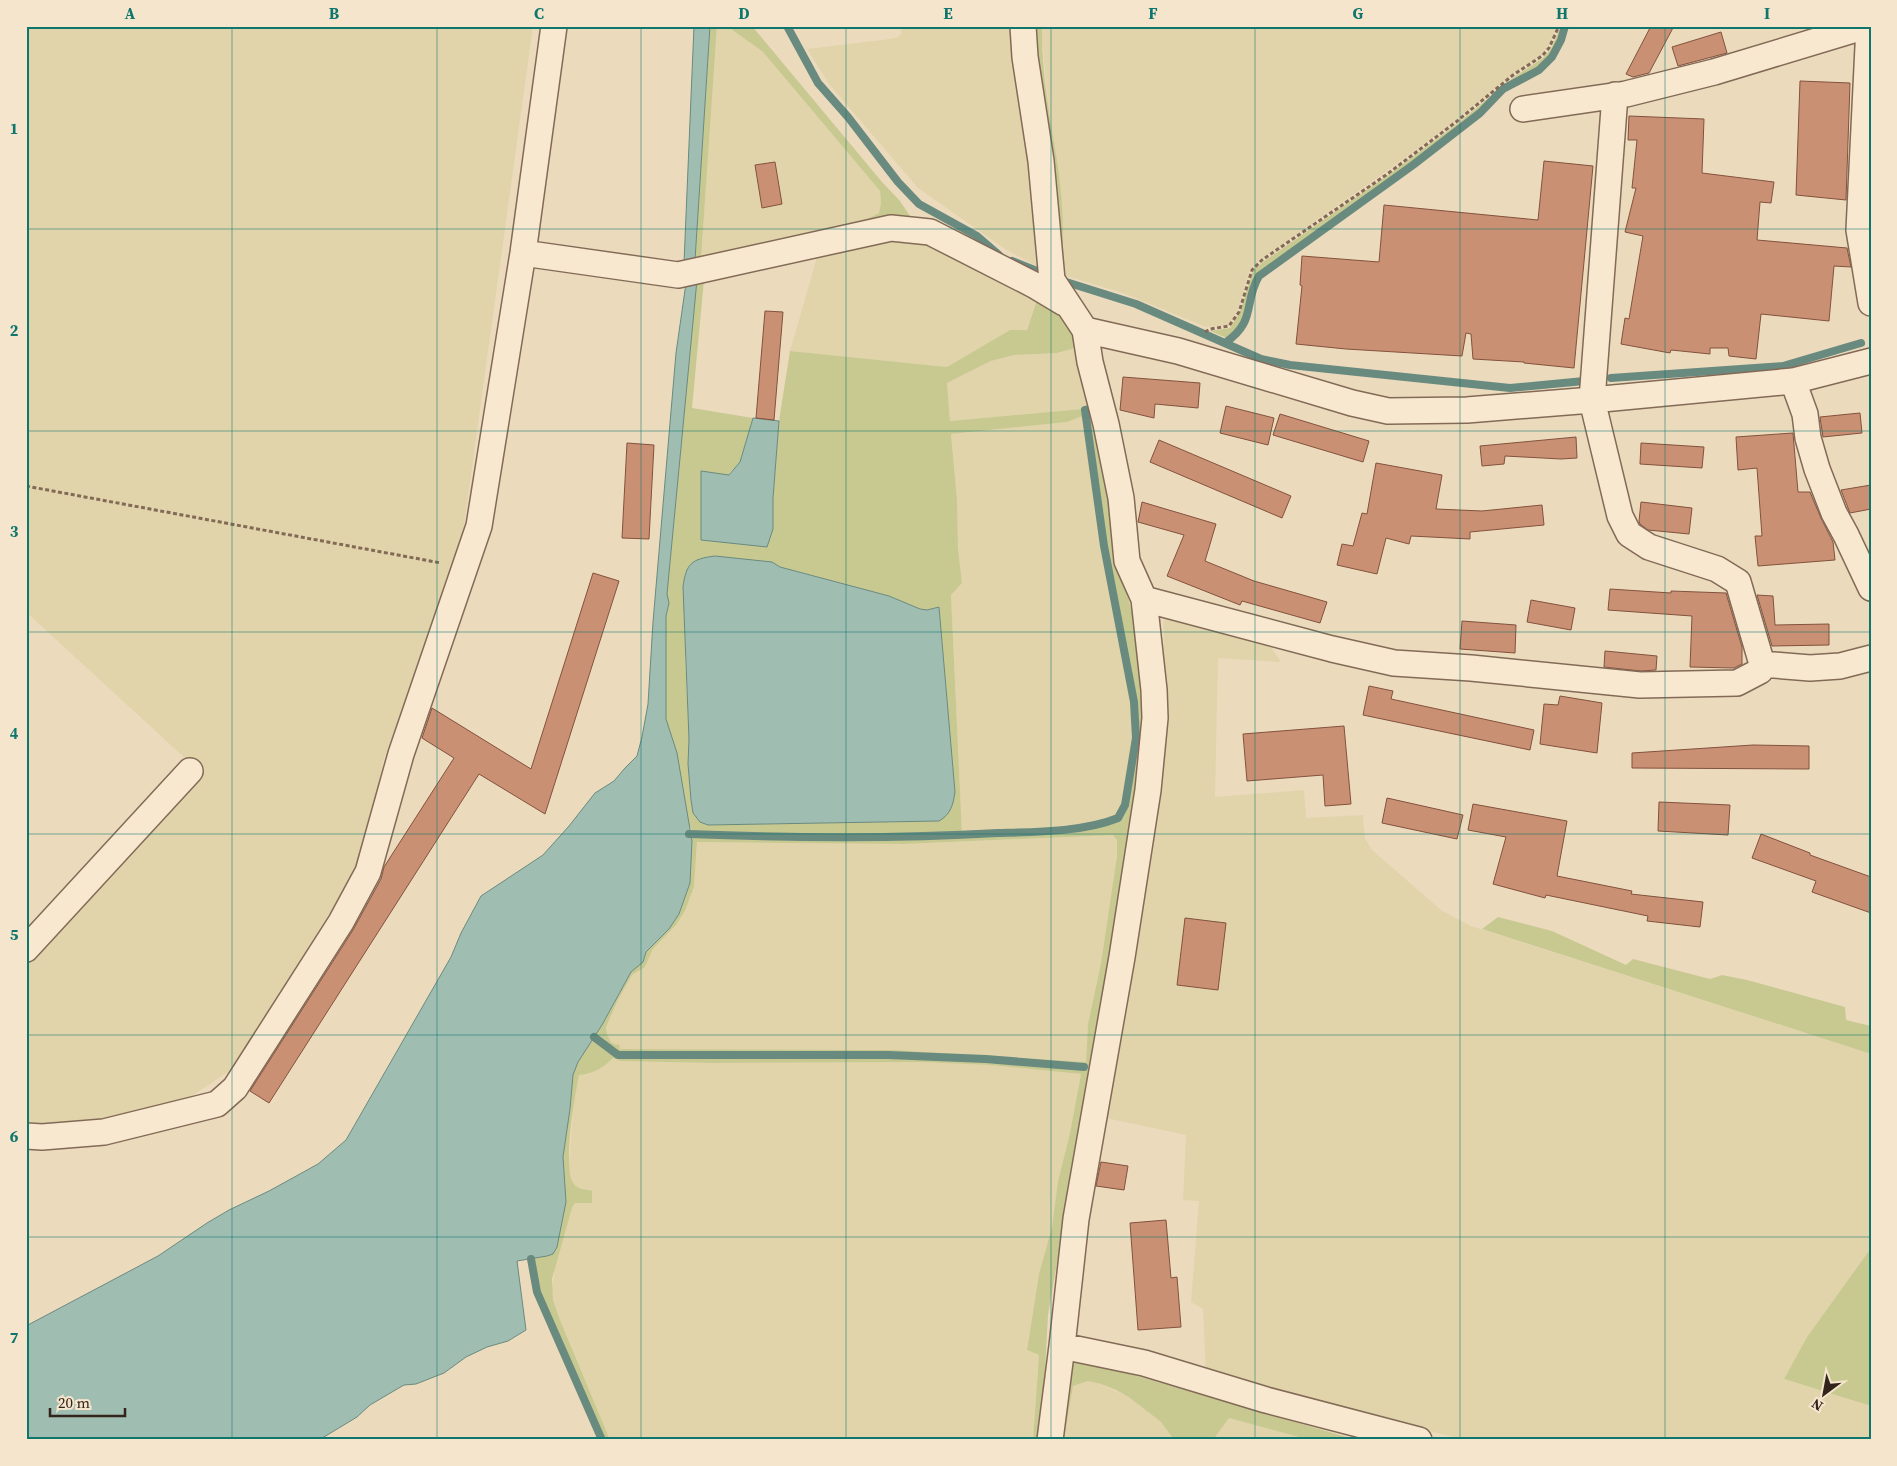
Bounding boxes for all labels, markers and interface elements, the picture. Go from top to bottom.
text: A [125,2,136,24]
text: B [329,2,340,24]
text: C [534,2,544,24]
text: D [738,2,750,24]
text: E [943,2,953,24]
text: F [1148,2,1158,24]
text: G [1353,2,1364,24]
text: H [1556,2,1568,24]
text: I [1764,2,1770,24]
text: 1 [10,117,18,139]
text: 2 [10,319,19,341]
text: 3 [10,520,19,542]
text: 4 [10,722,19,744]
text: 5 [10,923,19,945]
text: 6 [10,1125,19,1147]
text: 7 [10,1326,19,1348]
north arrow [1800,1368,1850,1418]
scale bar [50,1386,125,1418]
text: 20 m [58,1392,90,1413]
text: N [1807,1394,1827,1416]

